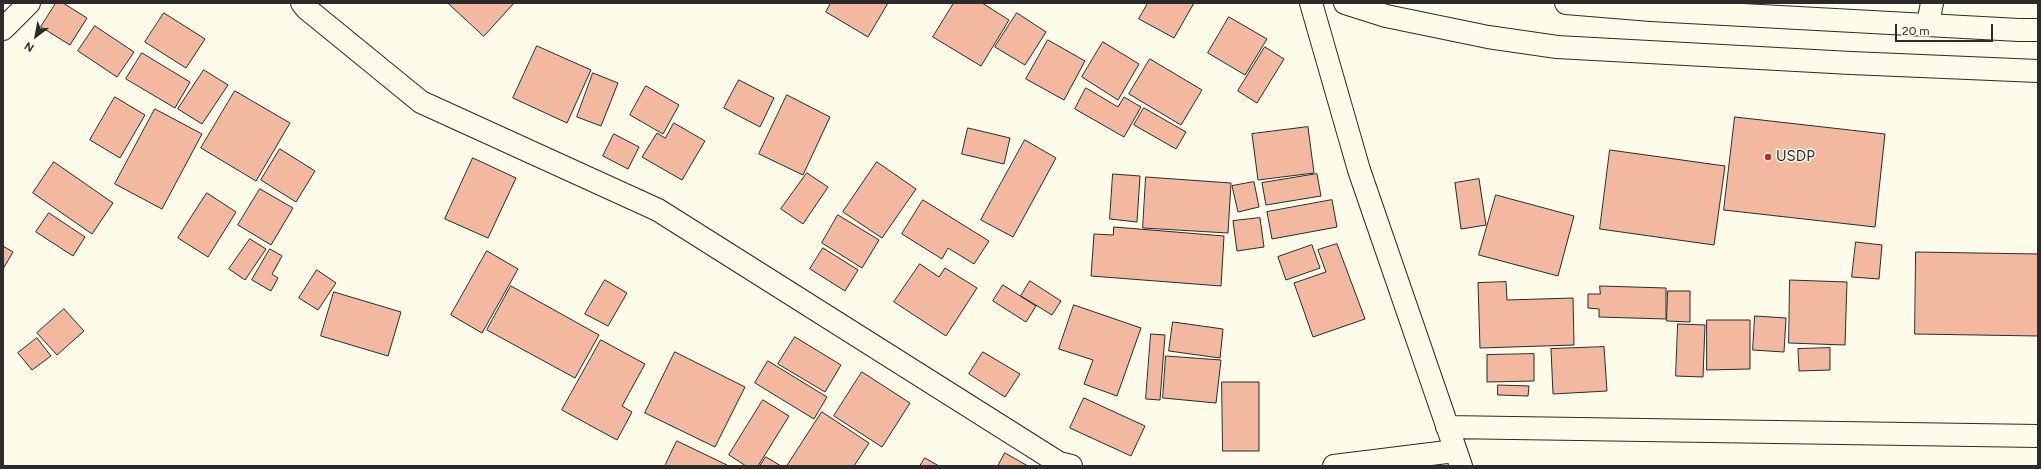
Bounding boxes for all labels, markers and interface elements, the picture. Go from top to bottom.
north arrow [16,16,56,56]
scale bar [1897,16,1995,42]
text: 20 m [1902,24,1930,38]
text: N [22,39,36,54]
place label: USDP [1776,148,1815,166]
marker: USDP [1763,152,1773,162]

